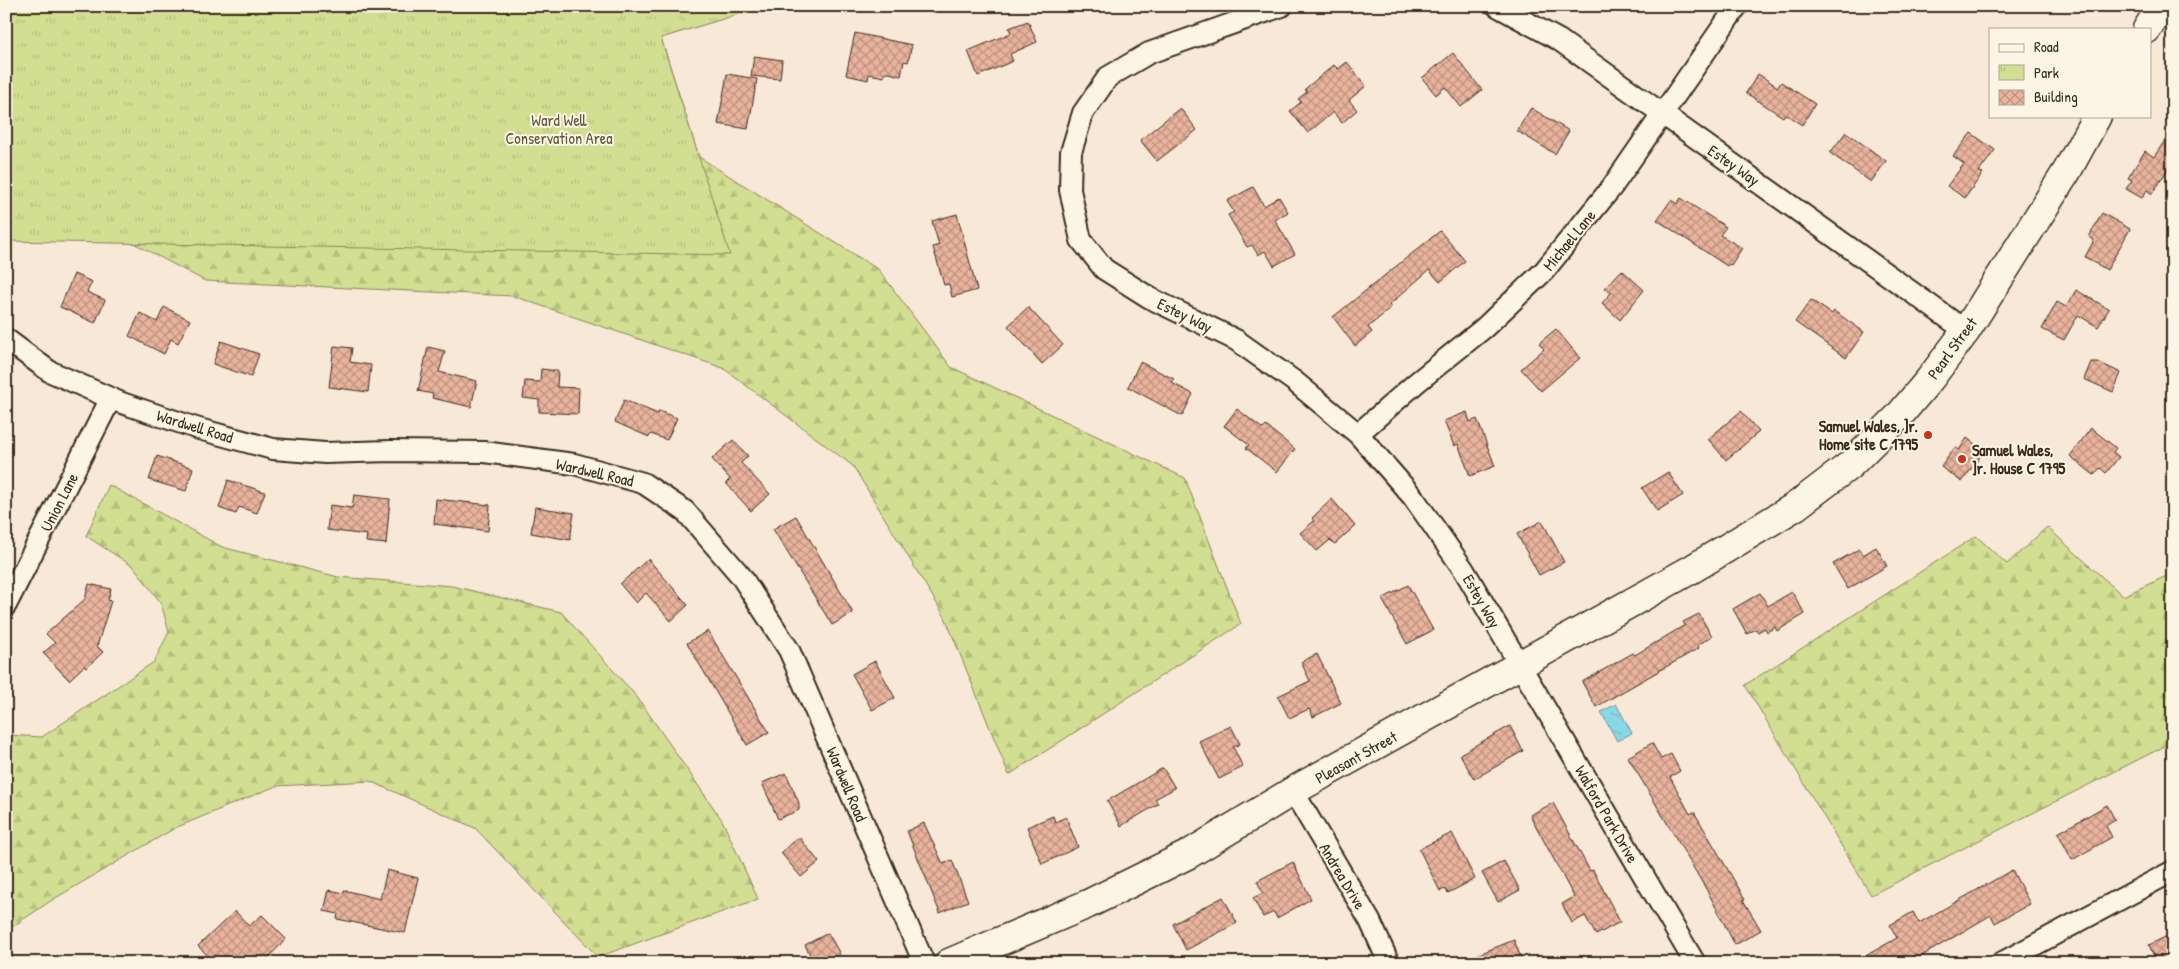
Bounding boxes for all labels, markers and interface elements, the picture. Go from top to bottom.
legend [1989,28,2152,118]
text: Road [2034,36,2059,57]
text: Park [2034,62,2059,83]
text: Building [2034,86,2078,107]
park label: Ward Well Conservation Area [506,109,612,149]
street label: Estey Way [1704,139,1764,191]
street label: Michael Lane [1538,204,1601,275]
street label: Estey Way [1154,292,1216,338]
street label: Pearl Street [1922,312,1982,383]
street label: Wardwell Road [154,404,236,448]
place label: Samuel Wales, ]r. Home site C 1795 [1819,415,1918,455]
marker: Samuel Wales, ]r. Home site C 1795 [1922,429,1934,441]
place label: Samuel Wales, ]r. House C 1795 [1972,439,2066,479]
street label: Wardwell Road [554,452,636,492]
marker: Samuel Wales, ]r. House C 1795 [1956,453,1968,465]
street label: Union Lane [35,468,83,535]
street label: Estey Way [1458,570,1506,632]
street label: Pleasant Street [1311,725,1401,789]
street label: Wardwell Road [821,743,873,825]
street label: Walford Park Drive [1570,761,1644,867]
street label: Andrea Drive [1315,839,1372,914]

